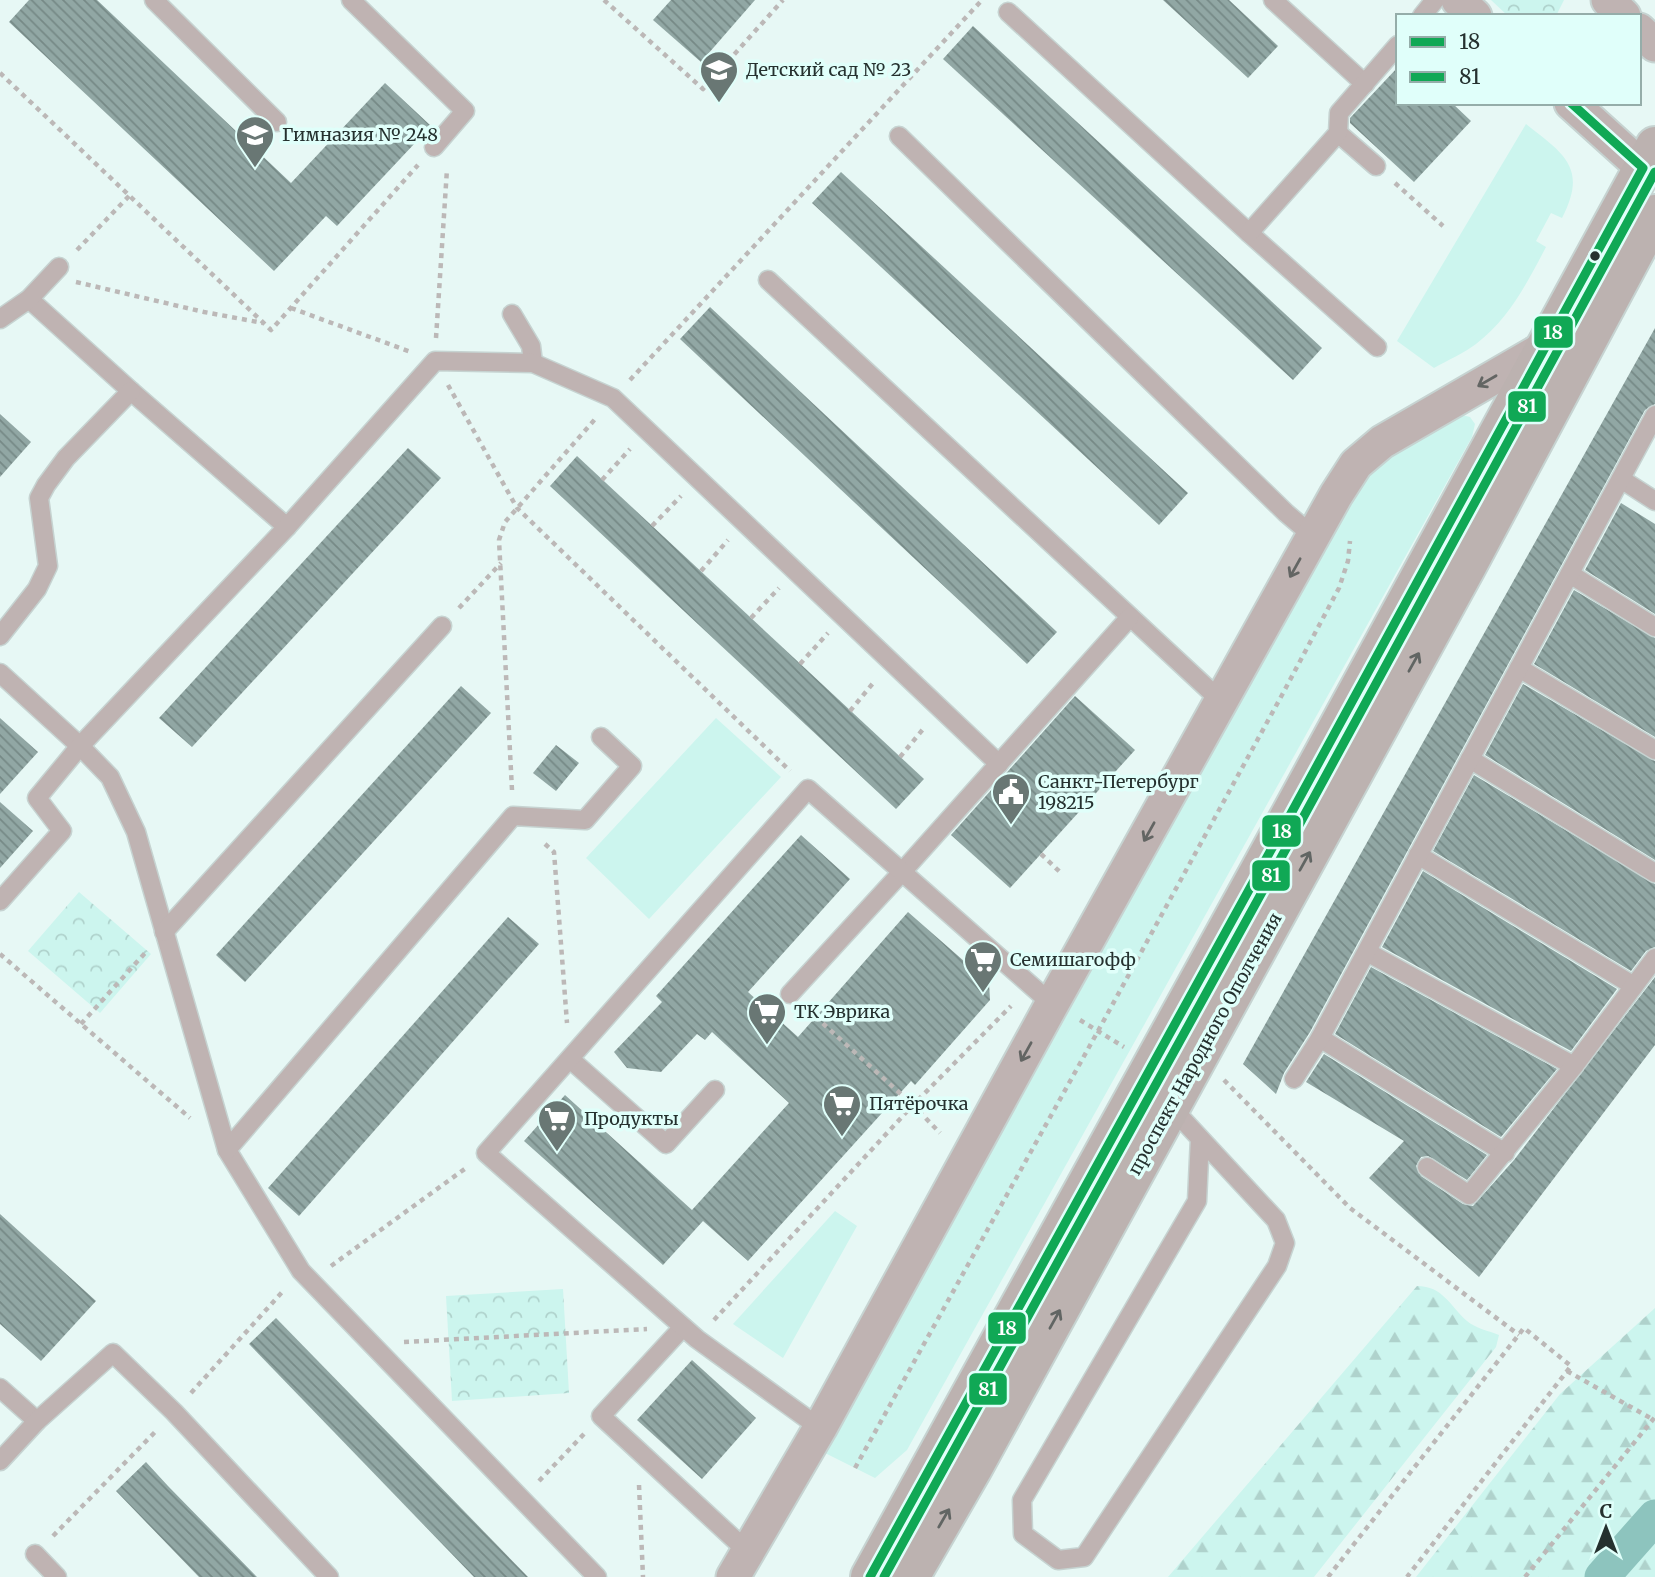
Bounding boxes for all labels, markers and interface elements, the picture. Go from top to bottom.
legend [1396,14,1641,105]
text: 18 [1459,28,1480,55]
school or university icon: Детский сад № 23 [698,49,740,104]
place label: Детский сад № 23 [746,58,911,81]
text: 81 [1459,63,1480,90]
school or university icon: Гимназия № 248 [234,114,276,169]
place label: Гимназия № 248 [282,123,438,146]
unlabelled marker [1588,249,1602,263]
line badge: 18 [1533,315,1574,349]
text: 18 [1543,320,1563,344]
one-way arrow [1478,374,1498,388]
line badge: 81 [1507,390,1547,423]
text: 81 [1517,394,1537,418]
one-way arrow [1288,558,1302,578]
one-way arrow [1408,652,1421,673]
place label: Санкт-Петербург 198215 [1038,770,1199,814]
public building icon: Санкт-Петербург 198215 [990,771,1032,826]
line badge: 18 [1261,814,1302,848]
text: 18 [1272,819,1292,843]
one-way arrow [1142,821,1156,841]
one-way arrow [1298,852,1312,872]
line badge: 81 [1251,859,1291,892]
text: 81 [1261,863,1281,887]
street label: проспект Народного Ополчения [1123,908,1287,1179]
supermarket icon: Семишагофф [962,939,1004,994]
place label: Семишагофф [1010,948,1136,971]
supermarket icon: ТК Эврика [746,991,788,1046]
place label: ТК Эврика [794,1000,890,1023]
one-way arrow [1019,1041,1033,1061]
supermarket icon: Пятёрочка [821,1083,863,1138]
place label: Пятёрочка [869,1092,969,1115]
supermarket icon: Продукты [536,1098,578,1153]
place label: Продукты [584,1107,679,1130]
one-way arrow [1048,1309,1062,1330]
line badge: 18 [987,1311,1027,1345]
text: 18 [997,1316,1017,1340]
line badge: 81 [968,1372,1008,1406]
text: 81 [978,1377,998,1401]
north arrow [1571,1493,1641,1563]
text: С [1600,1499,1612,1523]
one-way arrow [937,1508,951,1528]

